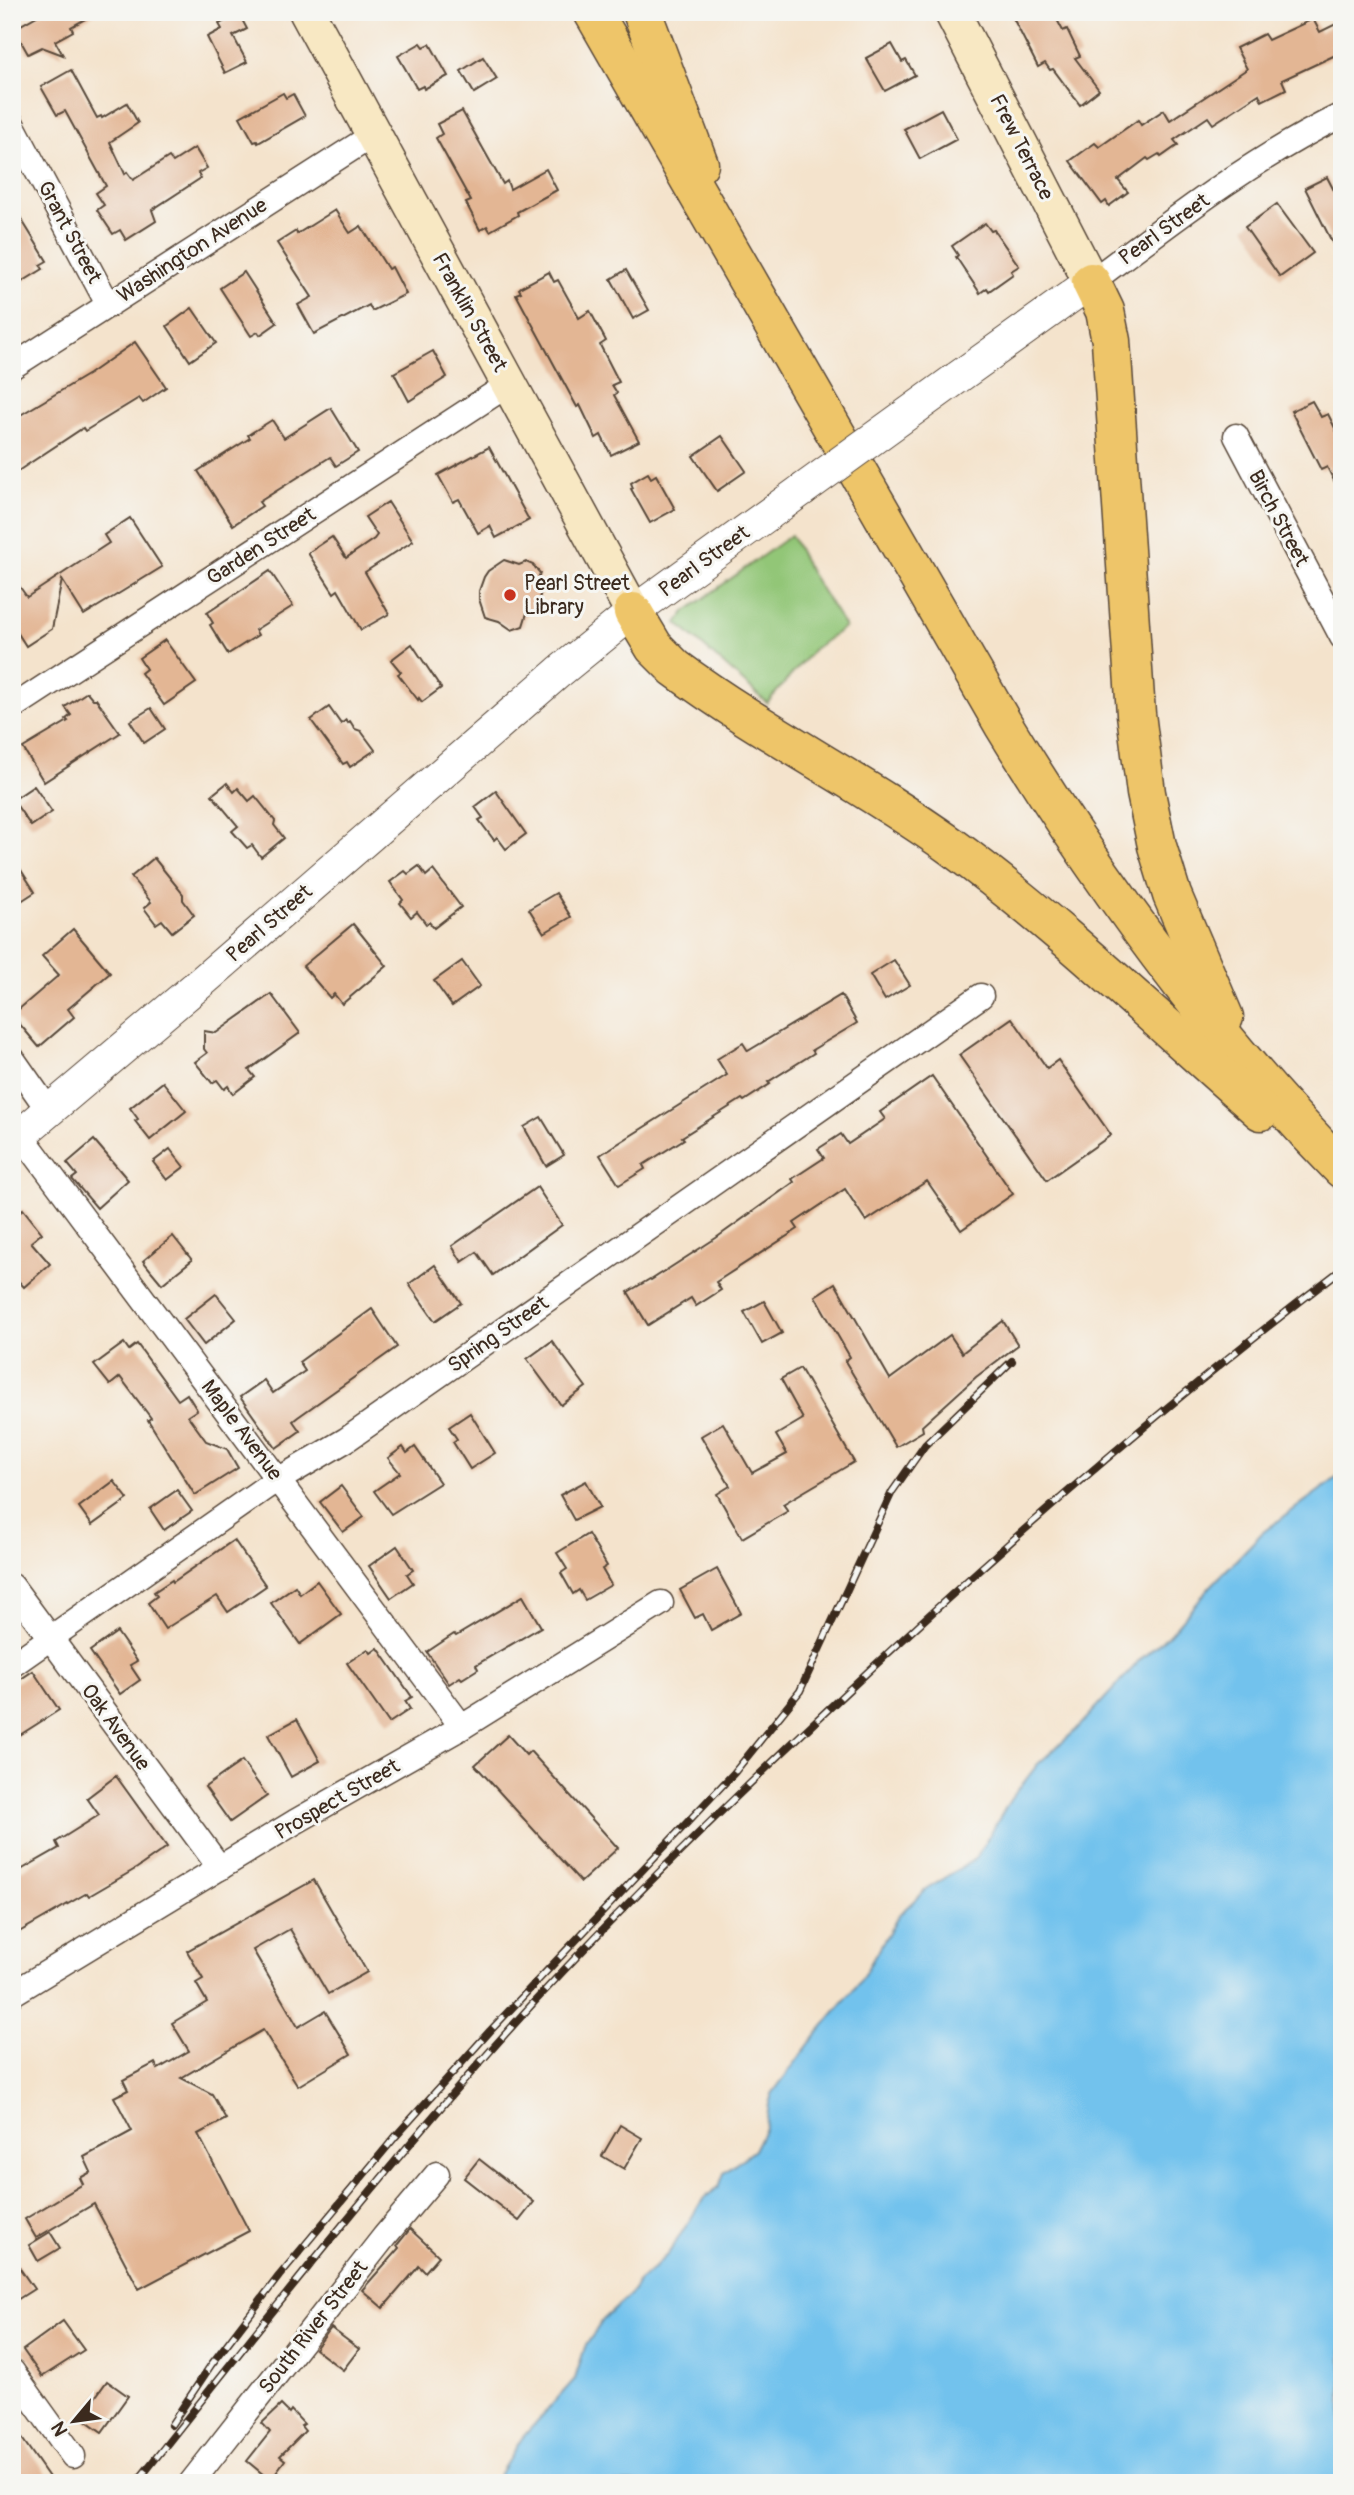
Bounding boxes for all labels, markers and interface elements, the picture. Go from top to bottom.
street label: Frew Terrace [983,90,1060,205]
street label: Grant Street [31,176,108,289]
street label: Pearl Street [1114,187,1215,271]
street label: Washington Avenue [112,191,273,309]
street label: Franklin Street [426,248,514,377]
street label: Birch Street [1242,465,1315,571]
street label: Garden Street [202,501,321,592]
street label: Pearl Street [654,519,755,603]
place label: Pearl Street Library [524,570,630,621]
marker: Pearl Street Library [502,587,518,603]
street label: Pearl Street [221,878,318,968]
street label: Spring Street [443,1289,554,1379]
street label: Maple Avenue [195,1375,289,1487]
street label: Oak Avenue [75,1679,157,1777]
street label: Prospect Street [270,1753,405,1846]
street label: South River Street [253,2255,374,2400]
north arrow [38,2386,108,2456]
text: N [46,2417,74,2440]

